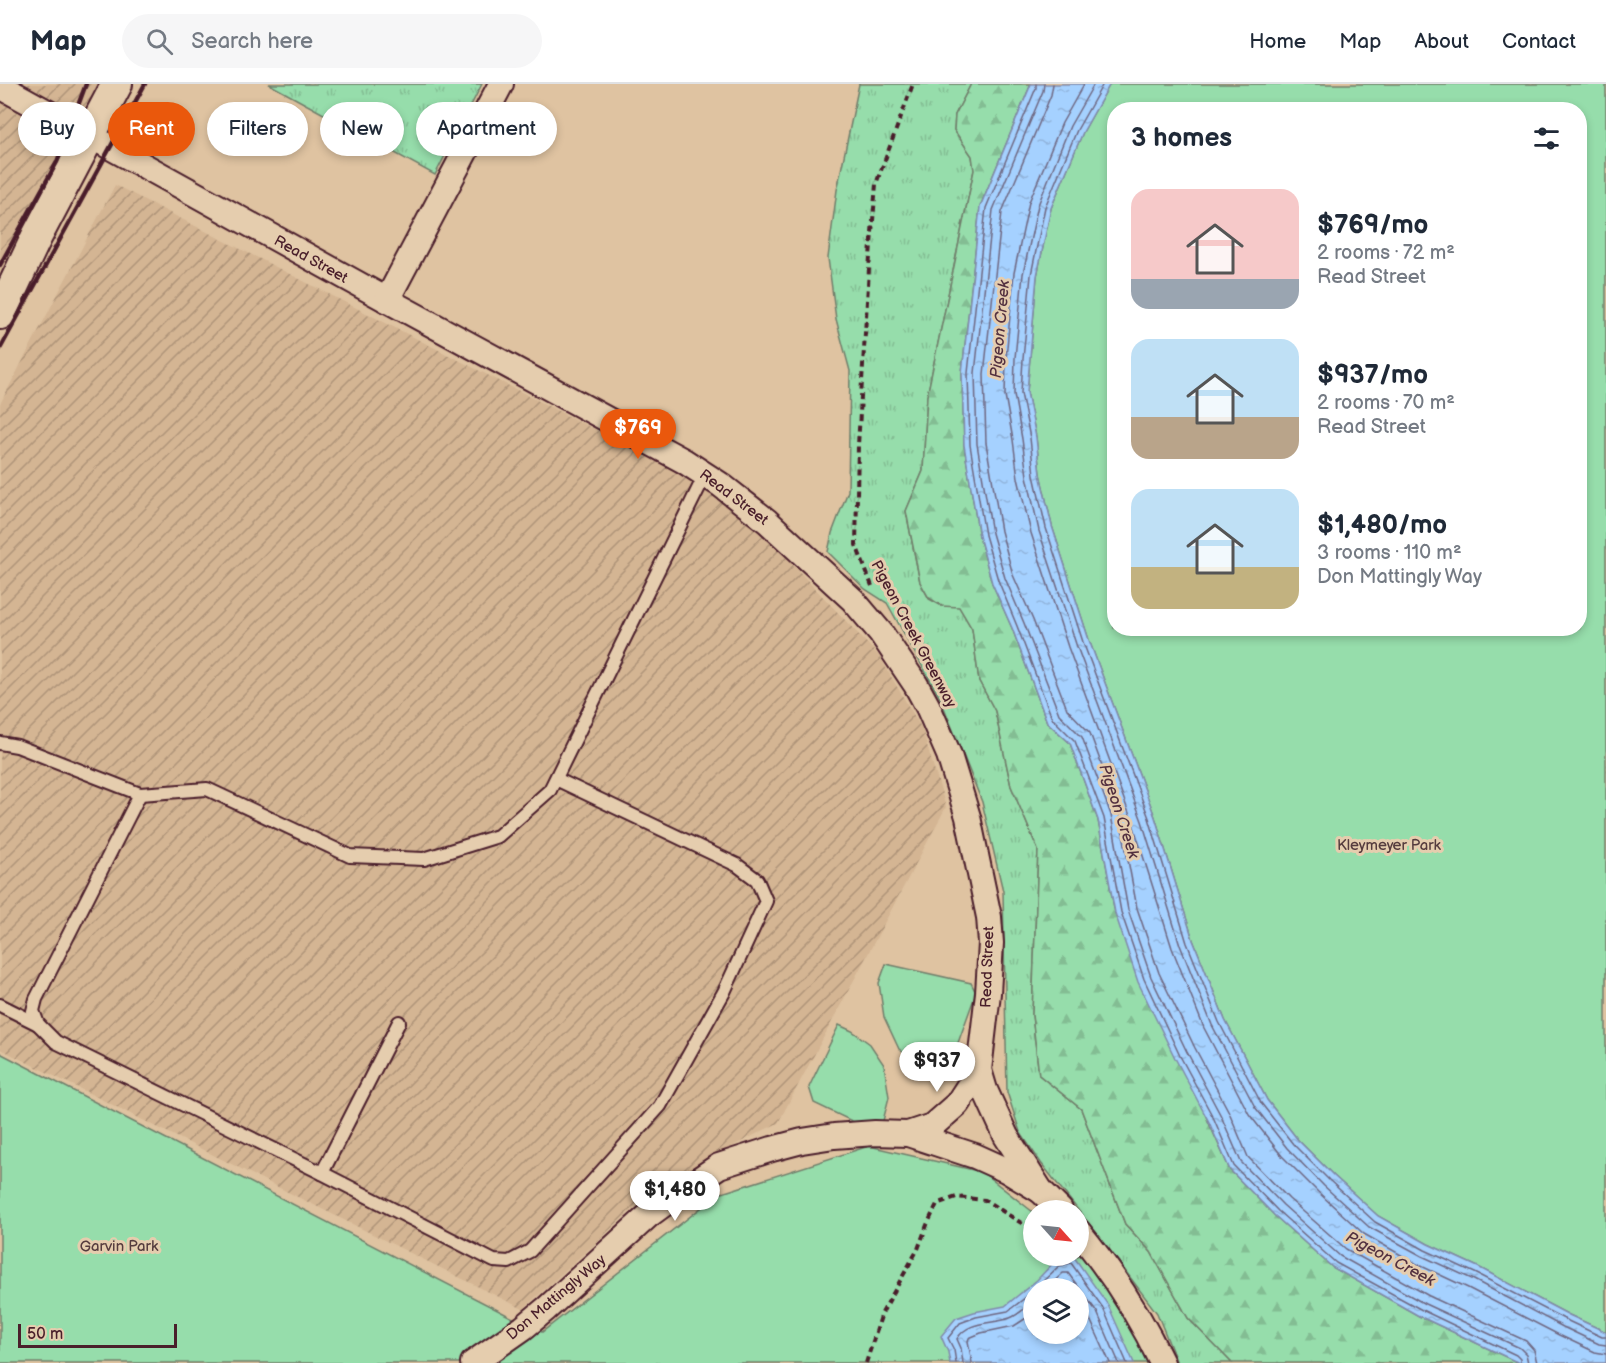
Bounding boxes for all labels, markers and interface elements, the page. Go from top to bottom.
search box [122,14,542,68]
text: Map [30,25,86,58]
icon: search [143,25,176,58]
text: Search here [191,28,313,55]
text: Home [1249,29,1306,54]
text: Map [1339,29,1381,54]
text: About [1414,29,1469,54]
text: Contact [1502,29,1576,54]
chip: Buy [18,102,96,156]
chip: Rent [108,102,195,156]
chip: Filters [207,102,308,156]
chip: New [320,102,404,156]
chip: Apartment [416,102,557,156]
icon: filters [1530,122,1563,155]
text: 3 homes [1131,123,1232,154]
text: $769/mo [1317,210,1428,241]
icon: home [1179,213,1251,285]
street label: Read Street [270,231,351,288]
text: 2 rooms · 72 m² [1317,241,1455,265]
text: Read Street [1317,265,1426,289]
water label: Pigeon Creek [987,278,1014,379]
text: $937/mo [1317,360,1428,391]
icon: home [1179,363,1251,435]
text: 2 rooms · 70 m² [1317,391,1455,415]
pin: $769 [602,409,674,460]
text: Read Street [1317,415,1426,439]
text: $769 [614,416,662,440]
street label: Read Street [695,465,772,530]
text: $1,480/mo [1317,510,1447,541]
icon: home [1179,513,1251,585]
text: 3 rooms · 110 m² [1317,541,1462,565]
street label: Pigeon Creek Greenway [867,557,961,711]
text: Don Mattingly Way [1317,565,1482,589]
water label: Pigeon Creek [1094,762,1143,862]
park label: Kleymeyer Park [1337,836,1442,855]
street label: Read Street [977,926,998,1008]
pin: $937 [901,1042,973,1093]
text: $937 [913,1049,961,1073]
pin: $1,480 [626,1171,724,1222]
text: $1,480 [644,1178,706,1202]
north arrow [1023,1200,1089,1266]
map controls [1023,1200,1089,1344]
water label: Pigeon Creek [1343,1228,1439,1291]
park label: Garvin Park [80,1237,159,1256]
street label: Don Mattingly Way [503,1250,610,1344]
button: layers [1023,1278,1089,1344]
scale bar [18,1321,177,1348]
text: 50 m [27,1325,63,1344]

